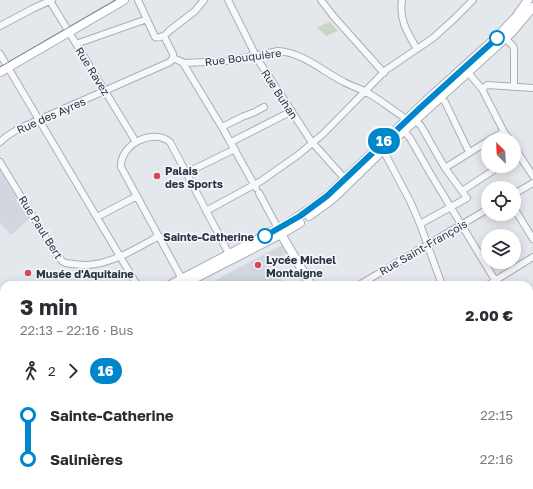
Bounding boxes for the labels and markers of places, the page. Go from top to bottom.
unlabelled marker [489,30,505,46]
place label: Palais des Sports [165,164,223,190]
marker: Palais des Sports [152,171,162,181]
marker: Sainte-Catherine [257,228,273,244]
place label: Sainte-Catherine [163,230,255,243]
place label: Lycée Michel Montaigne [266,253,336,279]
marker: Lycée Michel Montaigne [253,260,263,270]
place label: Musée d'Aquitaine [36,267,134,280]
marker: Musée d'Aquitaine [23,268,33,278]

